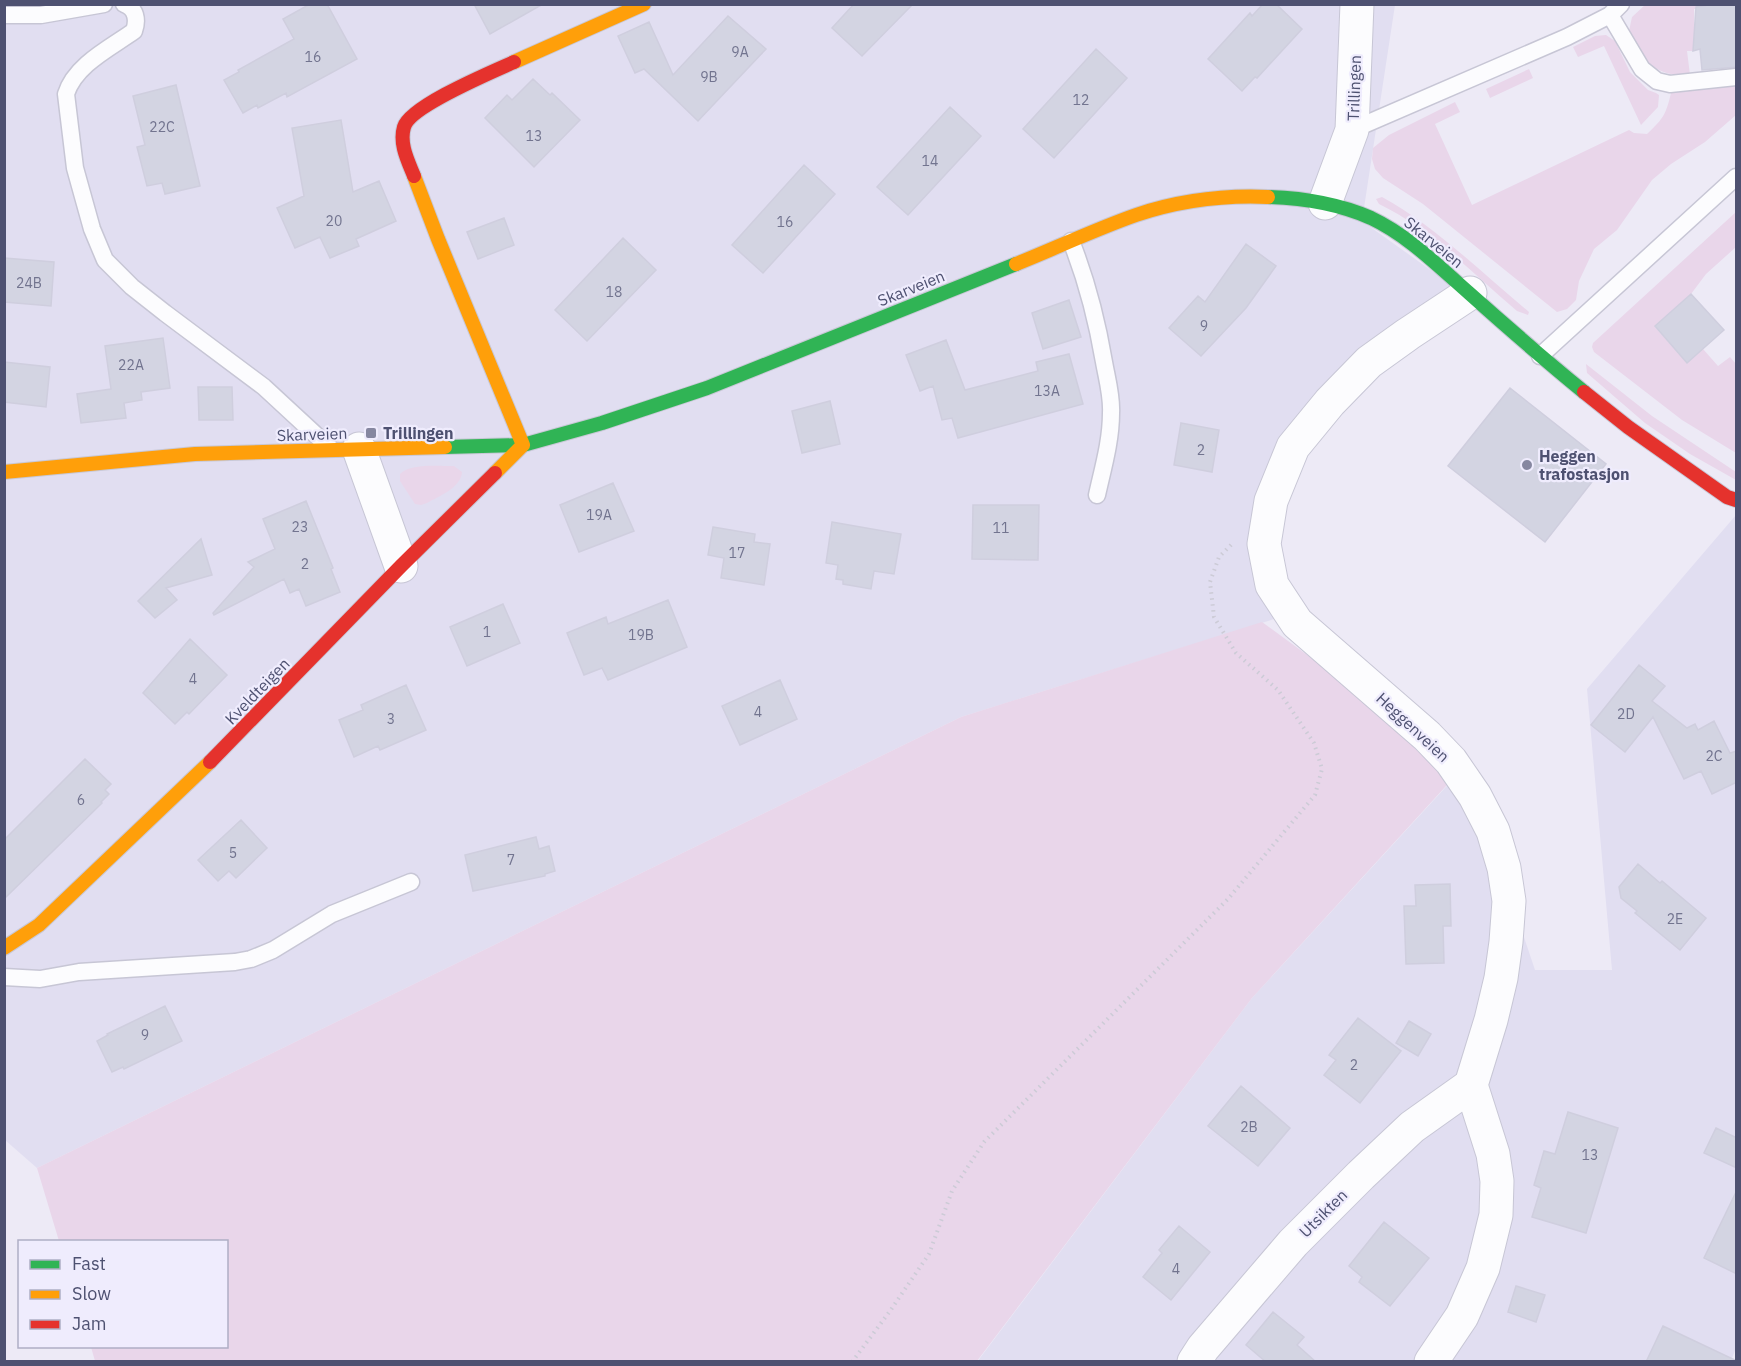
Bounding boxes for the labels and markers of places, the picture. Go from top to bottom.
place label: Trillingen [383,423,454,443]
marker: Trillingen [364,426,378,440]
place label: Heggen trafostasjon [1539,446,1630,484]
marker: Heggen trafostasjon [1520,458,1534,472]

